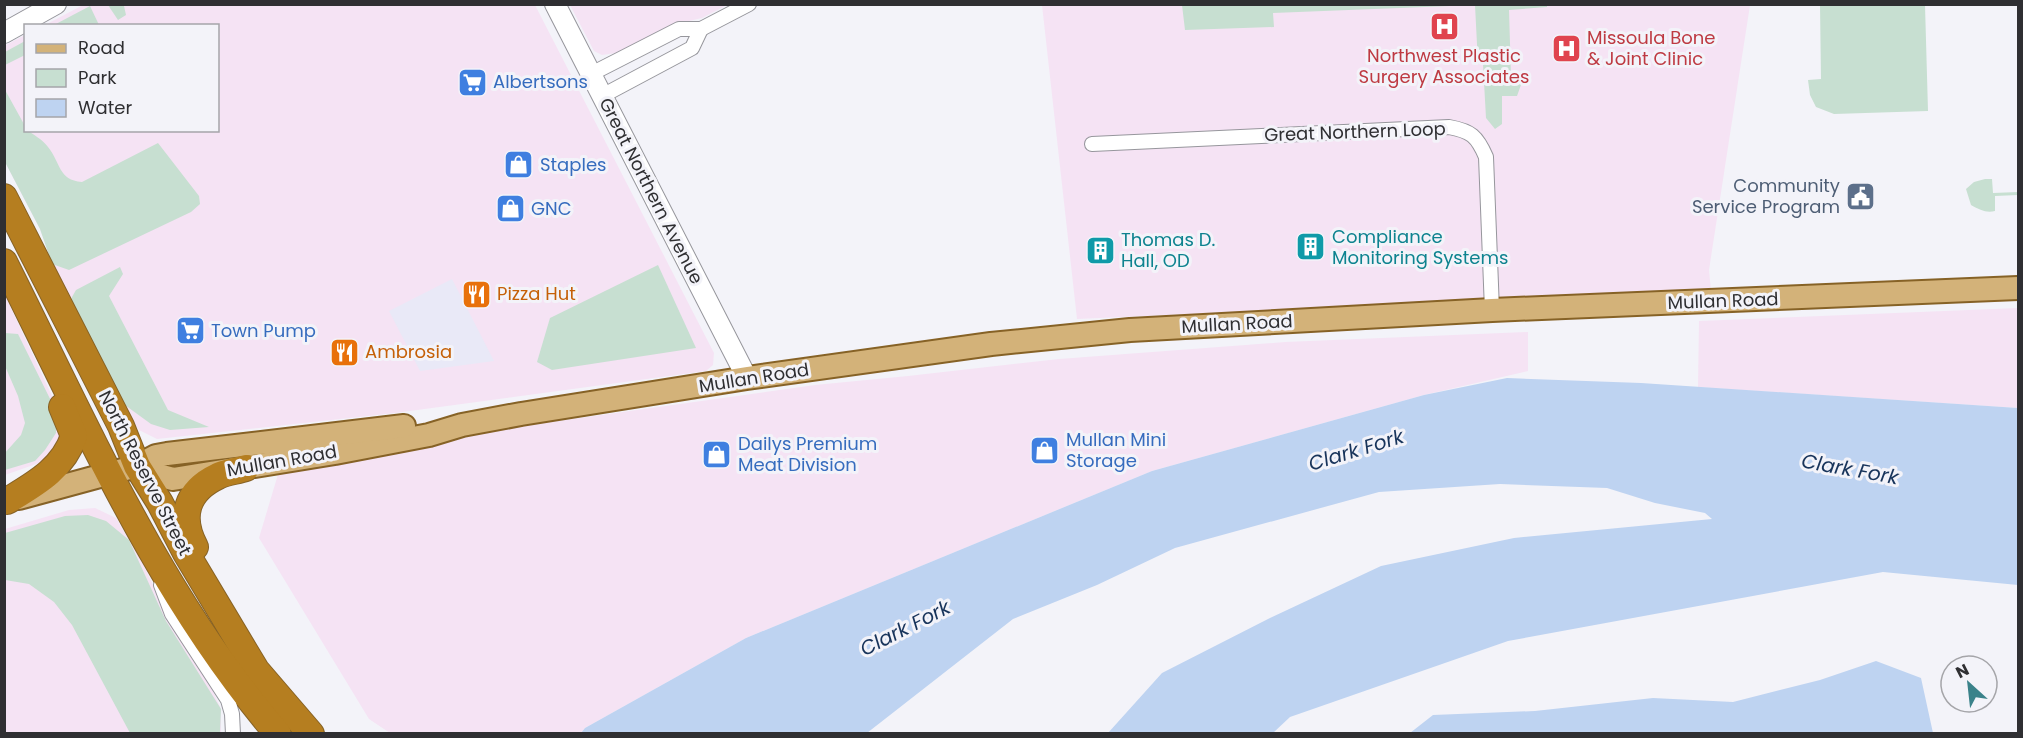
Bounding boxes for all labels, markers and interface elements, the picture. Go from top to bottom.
hospital icon: Northwest Plastic Surgery Associates [1428,11,1460,43]
legend [24,24,219,132]
place label: Missoula Bone & Joint Clinic [1587,25,1715,71]
hospital icon: Missoula Bone & Joint Clinic [1550,32,1582,64]
text: Road [78,35,125,60]
place label: Northwest Plastic Surgery Associates [1359,43,1529,89]
text: Park [78,65,117,90]
supermarket icon: Albertsons [456,66,488,98]
place label: Albertsons [493,69,588,94]
street label: Great Northern Avenue [594,93,709,288]
text: Water [78,95,132,120]
street label: Great Northern Loop [1264,116,1446,147]
shop icon: Staples [503,149,535,181]
place label: Staples [540,152,606,177]
place label: Community Service Program [1692,173,1840,219]
public building icon: Community Service Program [1845,180,1877,212]
shop icon: GNC [494,193,526,225]
place label: GNC [531,196,572,221]
place label: Compliance Monitoring Systems [1332,224,1508,270]
place label: Thomas D. Hall, OD [1121,227,1215,273]
building icon: Compliance Monitoring Systems [1295,231,1327,263]
building icon: Thomas D. Hall, OD [1084,234,1116,266]
restaurant icon: Pizza Hut [460,278,492,310]
place label: Pizza Hut [497,281,576,306]
street label: Mullan Road [1667,286,1779,315]
street label: Mullan Road [1181,308,1293,339]
supermarket icon: Town Pump [174,315,206,347]
place label: Town Pump [211,318,316,343]
restaurant icon: Ambrosia [328,336,360,368]
place label: Ambrosia [365,339,452,364]
street label: Mullan Road [697,356,811,399]
street label: North Reserve Street [93,386,198,559]
water label: Clark Fork [1305,422,1409,478]
place label: Mullan Mini Storage [1066,427,1166,473]
place label: Dailys Premium Meat Division [738,431,877,477]
shop icon: Mullan Mini Storage [1029,434,1061,466]
shop icon: Dailys Premium Meat Division [701,438,733,470]
street label: Mullan Road [225,439,339,482]
water label: Clark Fork [1799,447,1902,492]
water label: Clark Fork [855,592,957,663]
north arrow [1939,654,1999,714]
text: N [1952,658,1973,684]

